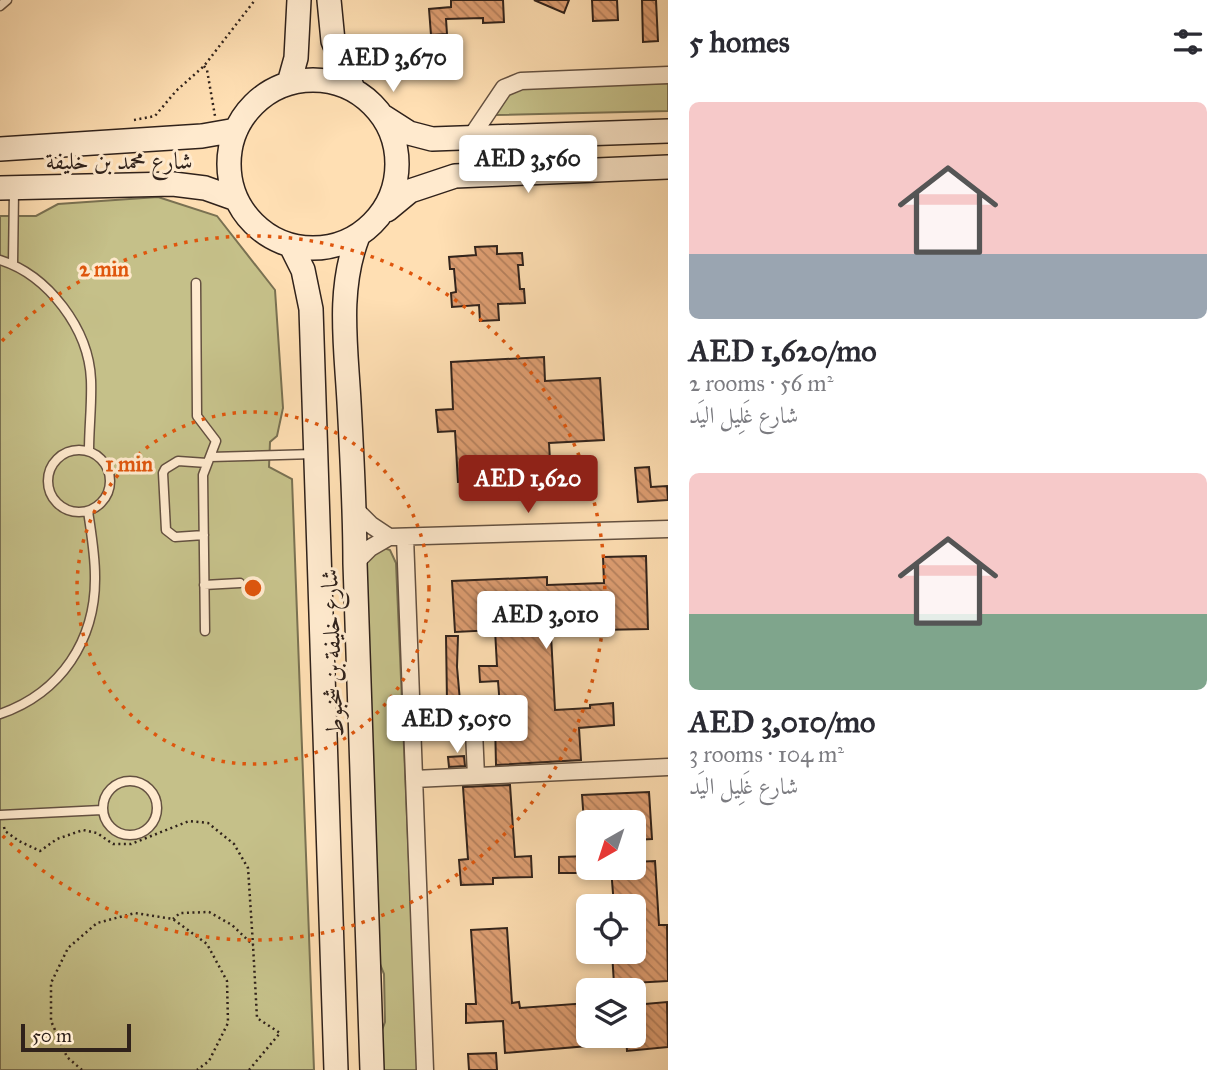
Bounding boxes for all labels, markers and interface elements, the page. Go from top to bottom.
icon: filters [1169,23,1207,61]
text: 5 homes [689,24,790,60]
pin: AED 3,670 [313,34,473,94]
text: AED 3,670 [339,43,447,71]
pin: AED 3,560 [448,136,608,195]
text: AED 3,560 [475,144,581,172]
street label: شارع محمد بن خليفة [45,146,193,181]
icon: home [885,147,1011,273]
text: 2 min [79,256,129,282]
text: AED 1,620/mo [689,333,877,369]
text: 2 rooms · 56 m² [689,369,833,397]
text: شارع غَلِيل اليَد [689,401,798,429]
text: 1 min [105,451,153,477]
pin: AED 1,620 [448,456,608,515]
text: AED 1,620 [475,464,581,492]
icon: home [885,518,1011,644]
street label: شارع خليفة بن شخبوط [314,568,355,738]
centre of rings [241,576,265,600]
pin: AED 3,010 [466,592,626,651]
text: AED 3,010 [493,600,599,628]
pin: AED 5,050 [377,696,537,755]
text: AED 5,050 [403,704,511,732]
text: AED 3,010/mo [689,704,875,740]
text: 3 rooms · 104 m² [689,740,844,768]
text: شارع غَلِيل اليَد [689,772,798,800]
north arrow [576,810,646,880]
map controls [576,810,646,1048]
button: locate [576,894,646,964]
button: layers [576,978,646,1048]
scale bar [21,1021,131,1053]
text: 50 m [32,1024,72,1047]

